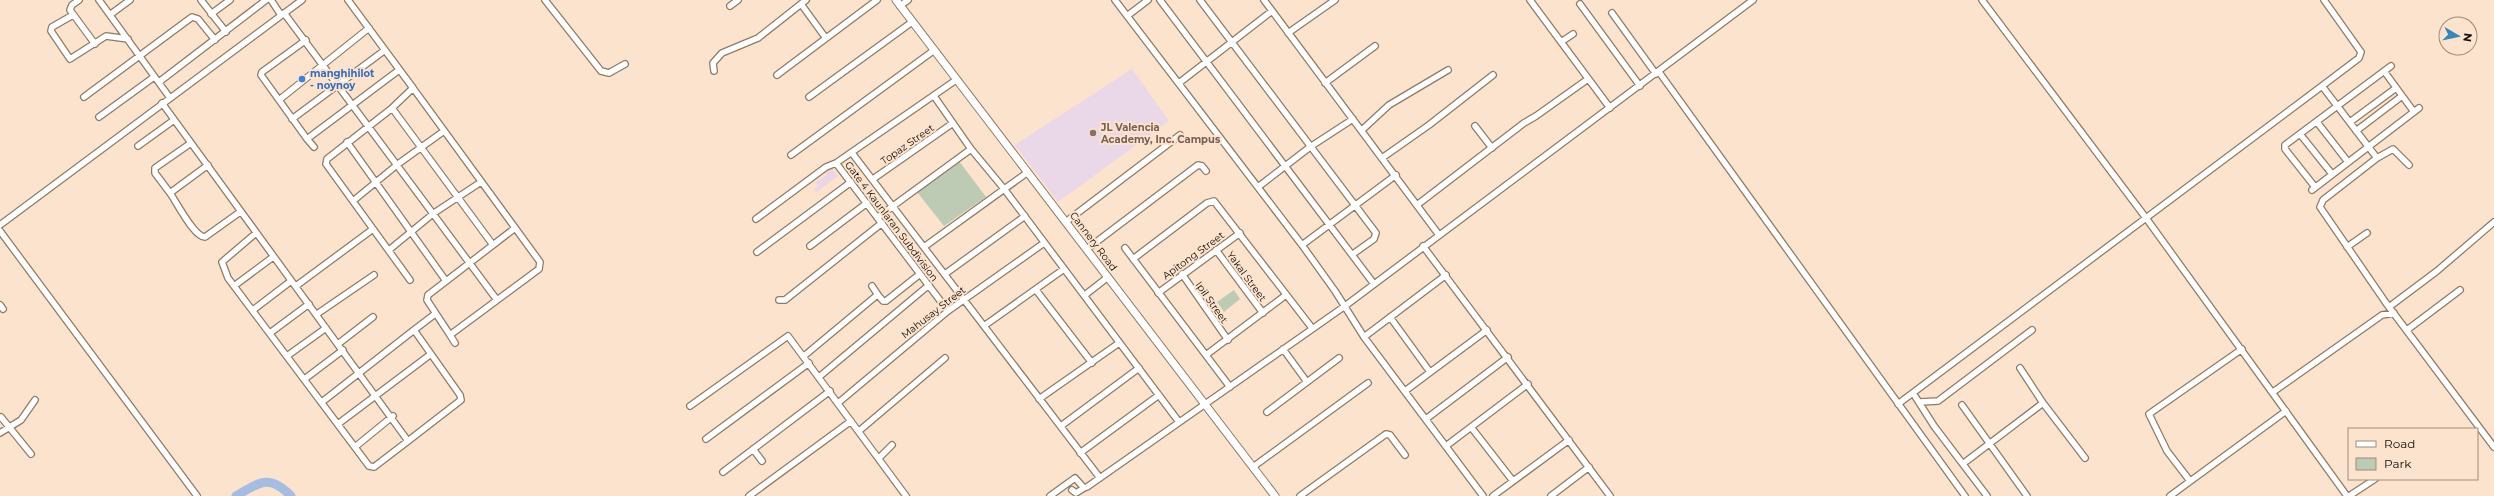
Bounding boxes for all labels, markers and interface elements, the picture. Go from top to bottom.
north arrow [2438,16,2478,56]
text: N [2460,32,2475,43]
place label: manghihilot - noynoy [310,67,375,92]
marker: manghihilot - noynoy [297,74,307,84]
street label: Topaz Street [878,121,936,168]
place label: JL Valencia Academy, Inc. Campus [1100,121,1221,146]
marker: JL Valencia Academy, Inc. Campus [1088,128,1098,138]
street label: Gate 4 Kaunlaran Subdivision [842,159,941,284]
street label: Cannery Road [1067,209,1120,273]
street label: Apitong Street [1160,229,1227,282]
street label: Yakal Street [1224,249,1269,304]
street label: Ipil Street [1192,279,1231,326]
street label: Mahusay Street [899,283,968,341]
legend [2348,428,2478,480]
text: Road [2384,436,2415,451]
text: Park [2384,456,2412,471]

